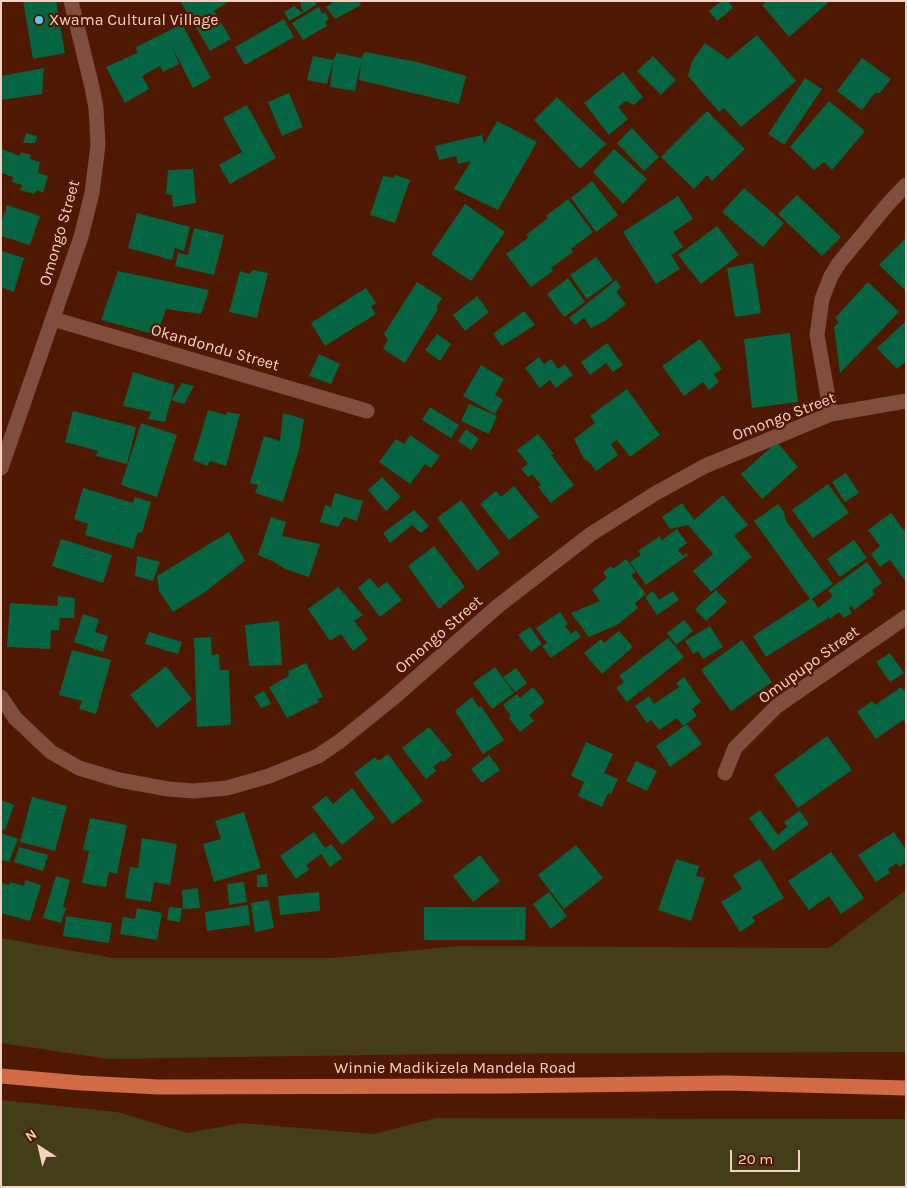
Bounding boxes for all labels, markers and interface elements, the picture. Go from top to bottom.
place label: Xwama Cultural Village [49,10,219,30]
marker: Xwama Cultural Village [33,14,45,26]
street label: Omongo Street [36,178,84,288]
street label: Okandondu Street [149,321,281,375]
street label: Omongo Street [730,388,838,446]
street label: Omongo Street [391,592,487,678]
street label: Omupupo Street [755,622,863,708]
street label: Winnie Madikizela Mandela Road [334,1058,576,1078]
north arrow [15,1123,65,1173]
text: N [22,1125,40,1145]
scale bar [732,1140,802,1172]
text: 20 m [738,1150,773,1168]

